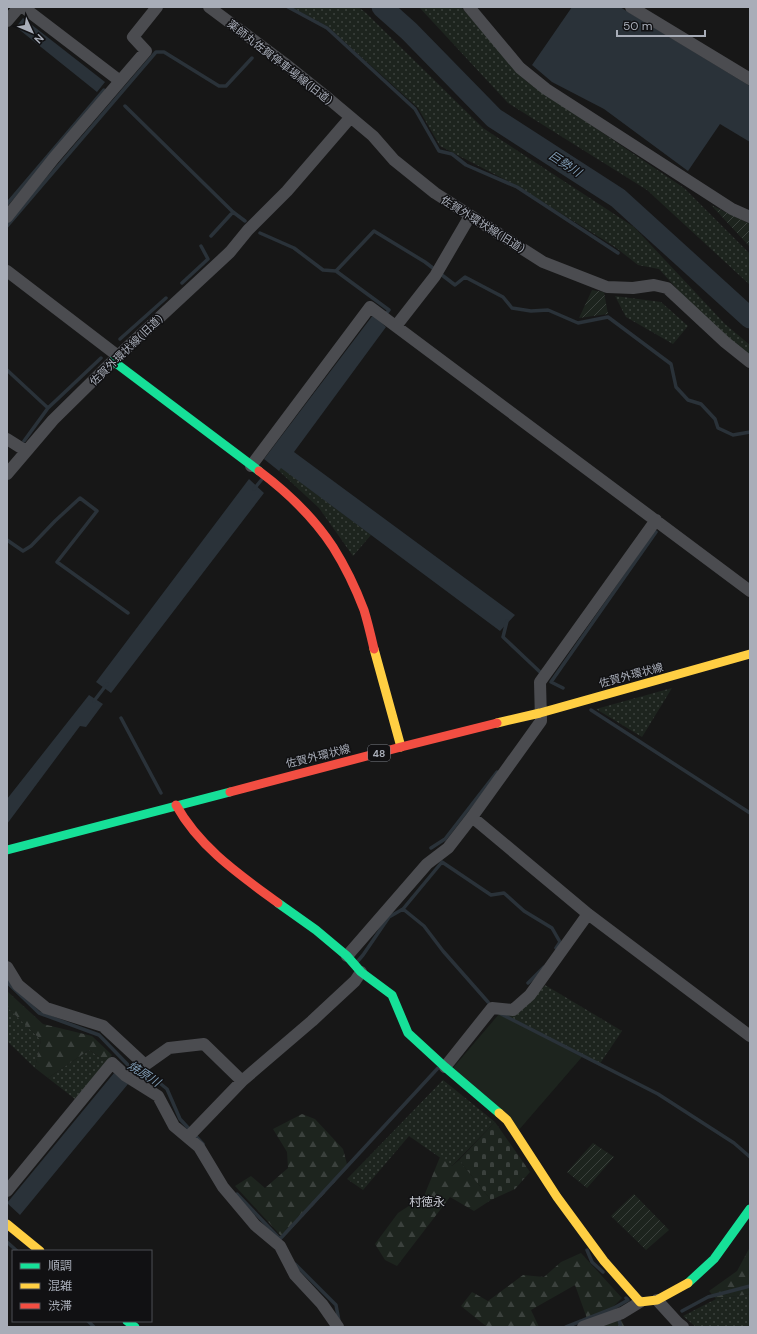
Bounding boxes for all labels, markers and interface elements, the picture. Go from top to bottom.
north arrow [12,12,52,52]
scale bar [617,12,705,38]
street label: 薬師丸佐賀停車場線(旧道) [225,17,335,107]
text: 50 m [623,18,652,34]
text: N [31,31,47,47]
water label: 巨勢川 [546,147,586,182]
street label: 佐賀外環状線(旧道) [438,193,528,255]
street label: 佐賀外環状線(旧道) [87,312,165,388]
street label: 佐賀外環状線 [597,660,665,690]
street label: 佐賀外環状線 [284,741,352,771]
road number: 48 [368,745,390,761]
water label: 焼原川 [125,1057,165,1092]
district label: 村徳永 [409,1194,445,1210]
legend [12,1250,152,1322]
text: 順調 [48,1258,72,1274]
text: 混雑 [48,1278,72,1294]
text: 渋滞 [48,1298,72,1314]

